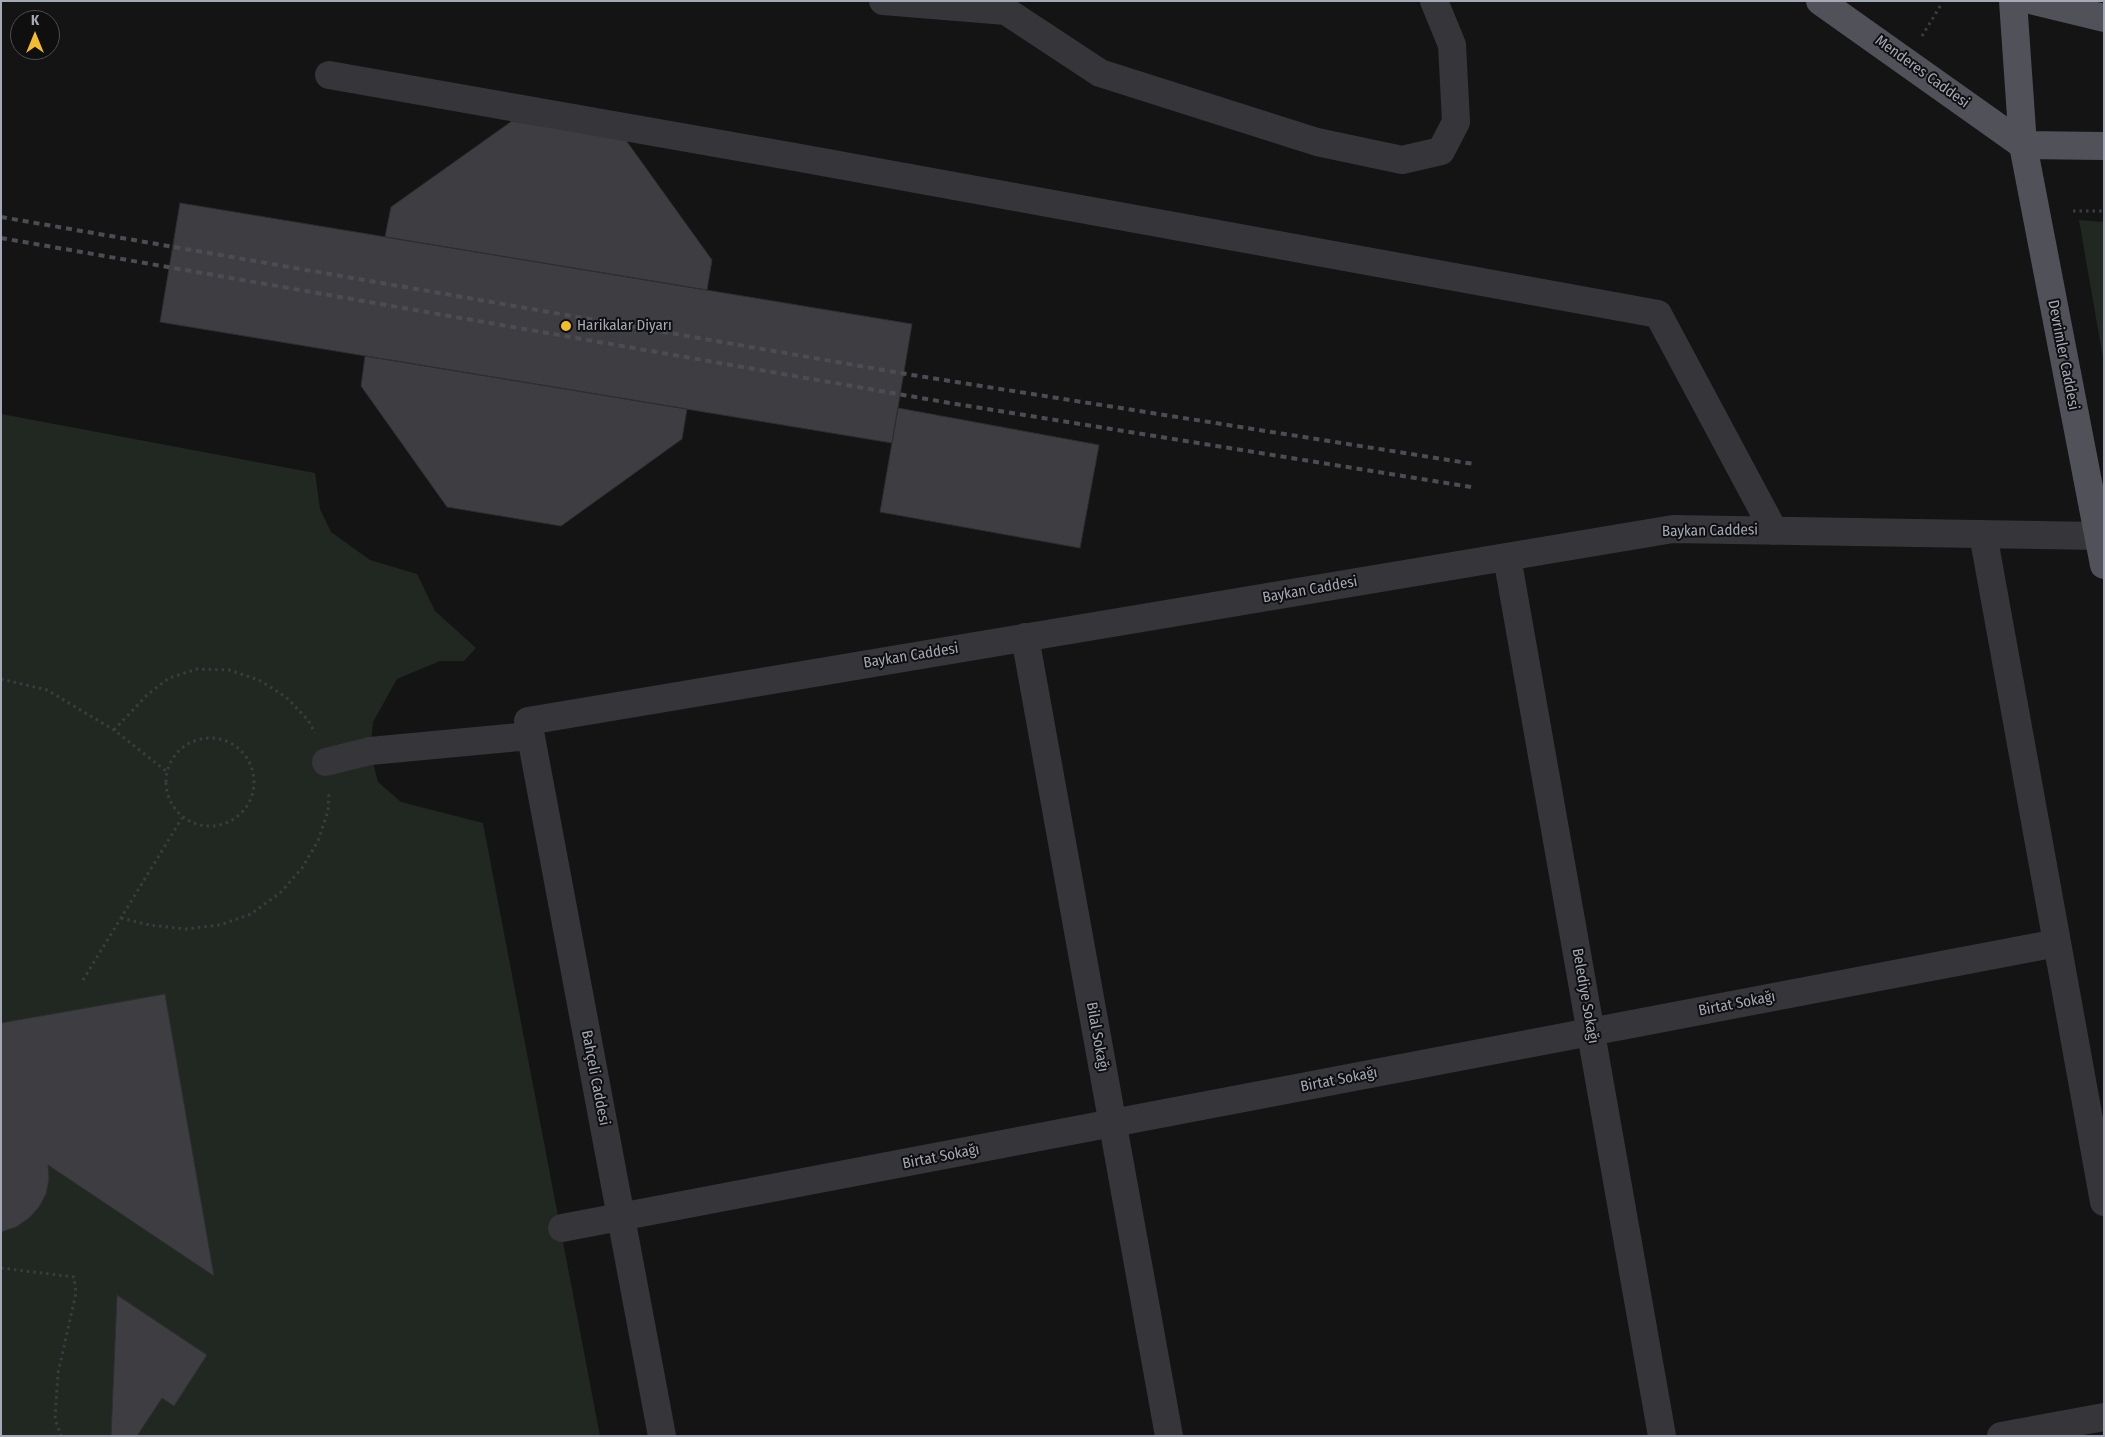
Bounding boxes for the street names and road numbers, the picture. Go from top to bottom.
street label: Menderes Caddesi [1871,32,1973,112]
street label: Devrimler Caddesi [2043,298,2083,412]
street label: Baykan Caddesi [1662,521,1758,541]
street label: Baykan Caddesi [1261,573,1359,607]
street label: Baykan Caddesi [862,640,960,672]
street label: Belediye Sokağı [1568,947,1602,1045]
street label: Birtat Sokağı [1697,988,1777,1020]
street label: Bilal Sokağı [1082,1001,1112,1073]
street label: Bahçeli Caddesi [577,1029,613,1127]
street label: Birtat Sokağı [1299,1064,1379,1096]
street label: Birtat Sokağı [901,1141,981,1173]

